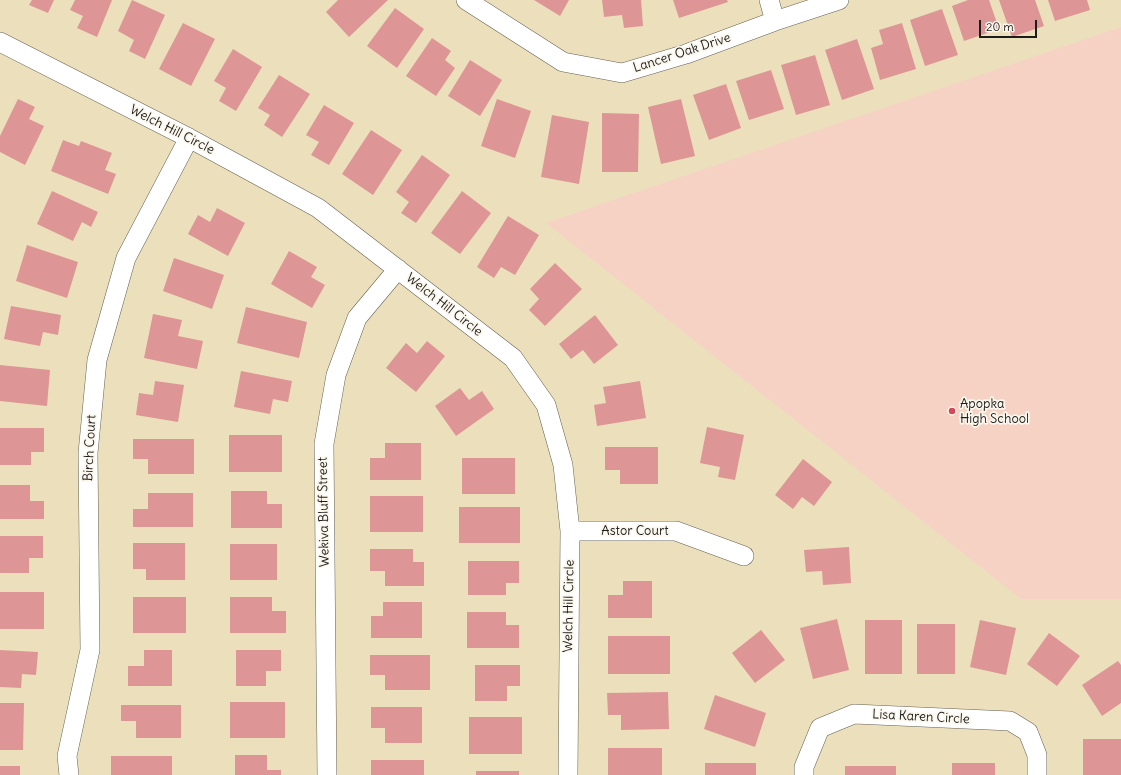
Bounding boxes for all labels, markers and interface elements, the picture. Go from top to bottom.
scale bar [981,12,1039,38]
text: 20 m [986,19,1014,34]
street label: Lancer Oak Drive [631,30,733,76]
street label: Welch Hill Circle [127,102,217,158]
street label: Welch Hill Circle [403,270,485,340]
place label: Apopka High School [960,396,1029,427]
marker: Apopka High School [947,406,957,416]
street label: Birch Court [80,414,100,482]
street label: Wekiva Bluff Street [315,457,333,567]
street label: Astor Court [601,523,669,539]
street label: Welch Hill Circle [560,559,578,653]
street label: Lisa Karen Circle [872,707,970,727]

